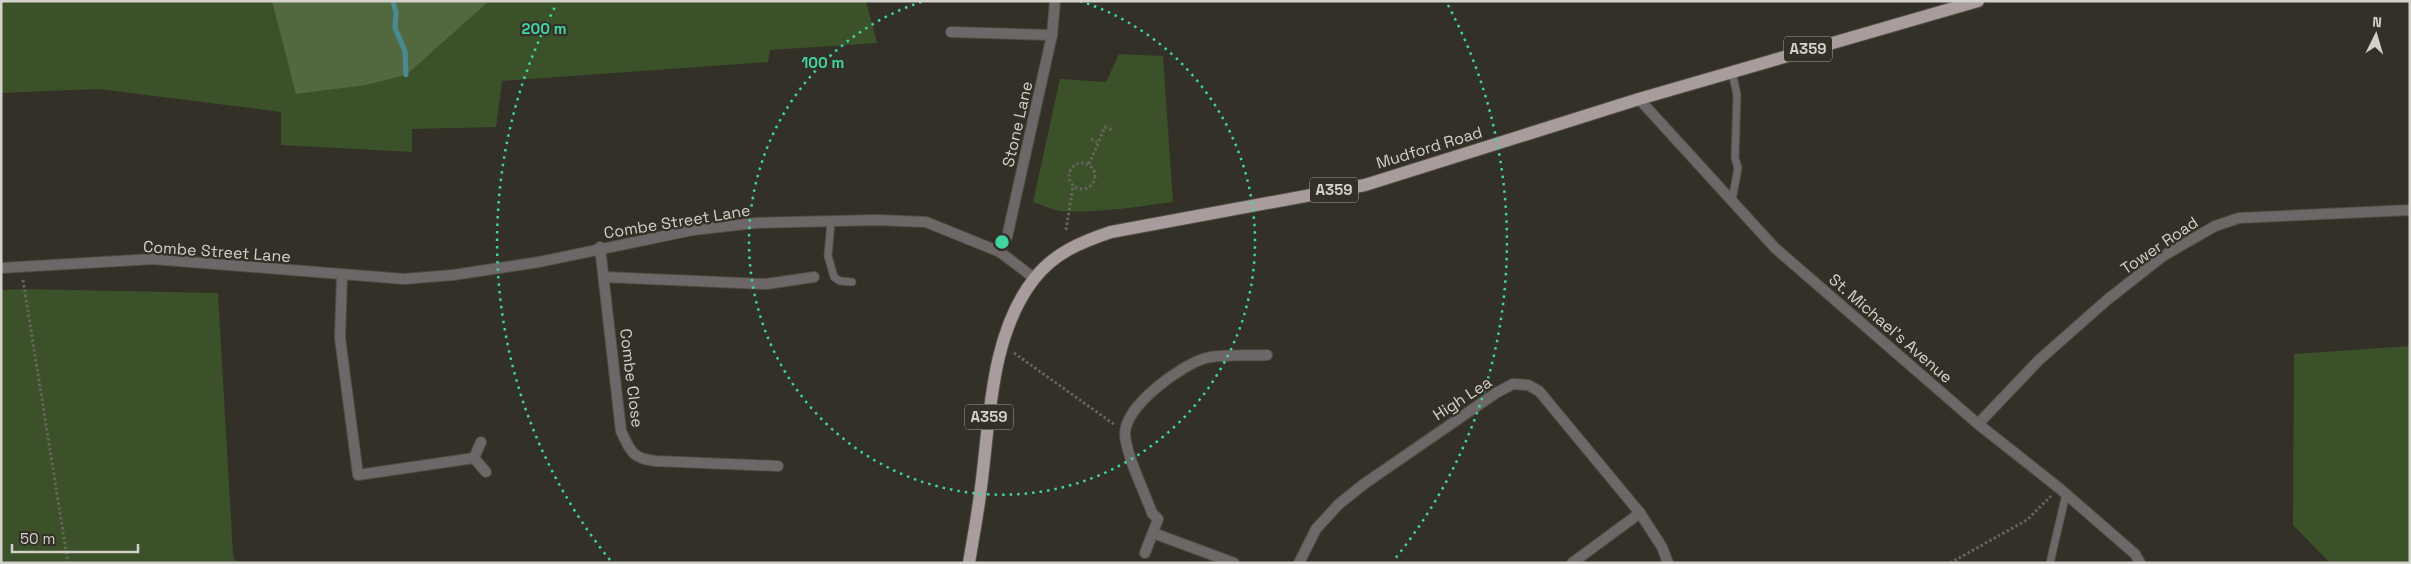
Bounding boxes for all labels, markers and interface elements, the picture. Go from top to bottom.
north arrow [2351,10,2401,60]
text: N [2372,13,2383,31]
text: 200 m [522,19,566,38]
road number: A359 [1784,36,1832,62]
text: 100 m [802,53,844,72]
street label: Stone Lane [997,79,1038,169]
street label: Mudford Road [1374,121,1485,174]
road number: A359 [1310,178,1358,202]
street label: Combe Street Lane [602,200,752,243]
street label: Tower Road [2116,212,2202,279]
centre of rings [993,233,1011,251]
street label: Combe Street Lane [142,236,292,267]
street label: St. Michael's Avenue [1824,269,1957,388]
street label: Combe Close [615,327,648,429]
street label: High Lea [1429,372,1496,425]
road number: A359 [965,404,1013,430]
scale bar [12,522,139,554]
text: 50 m [20,529,55,548]

